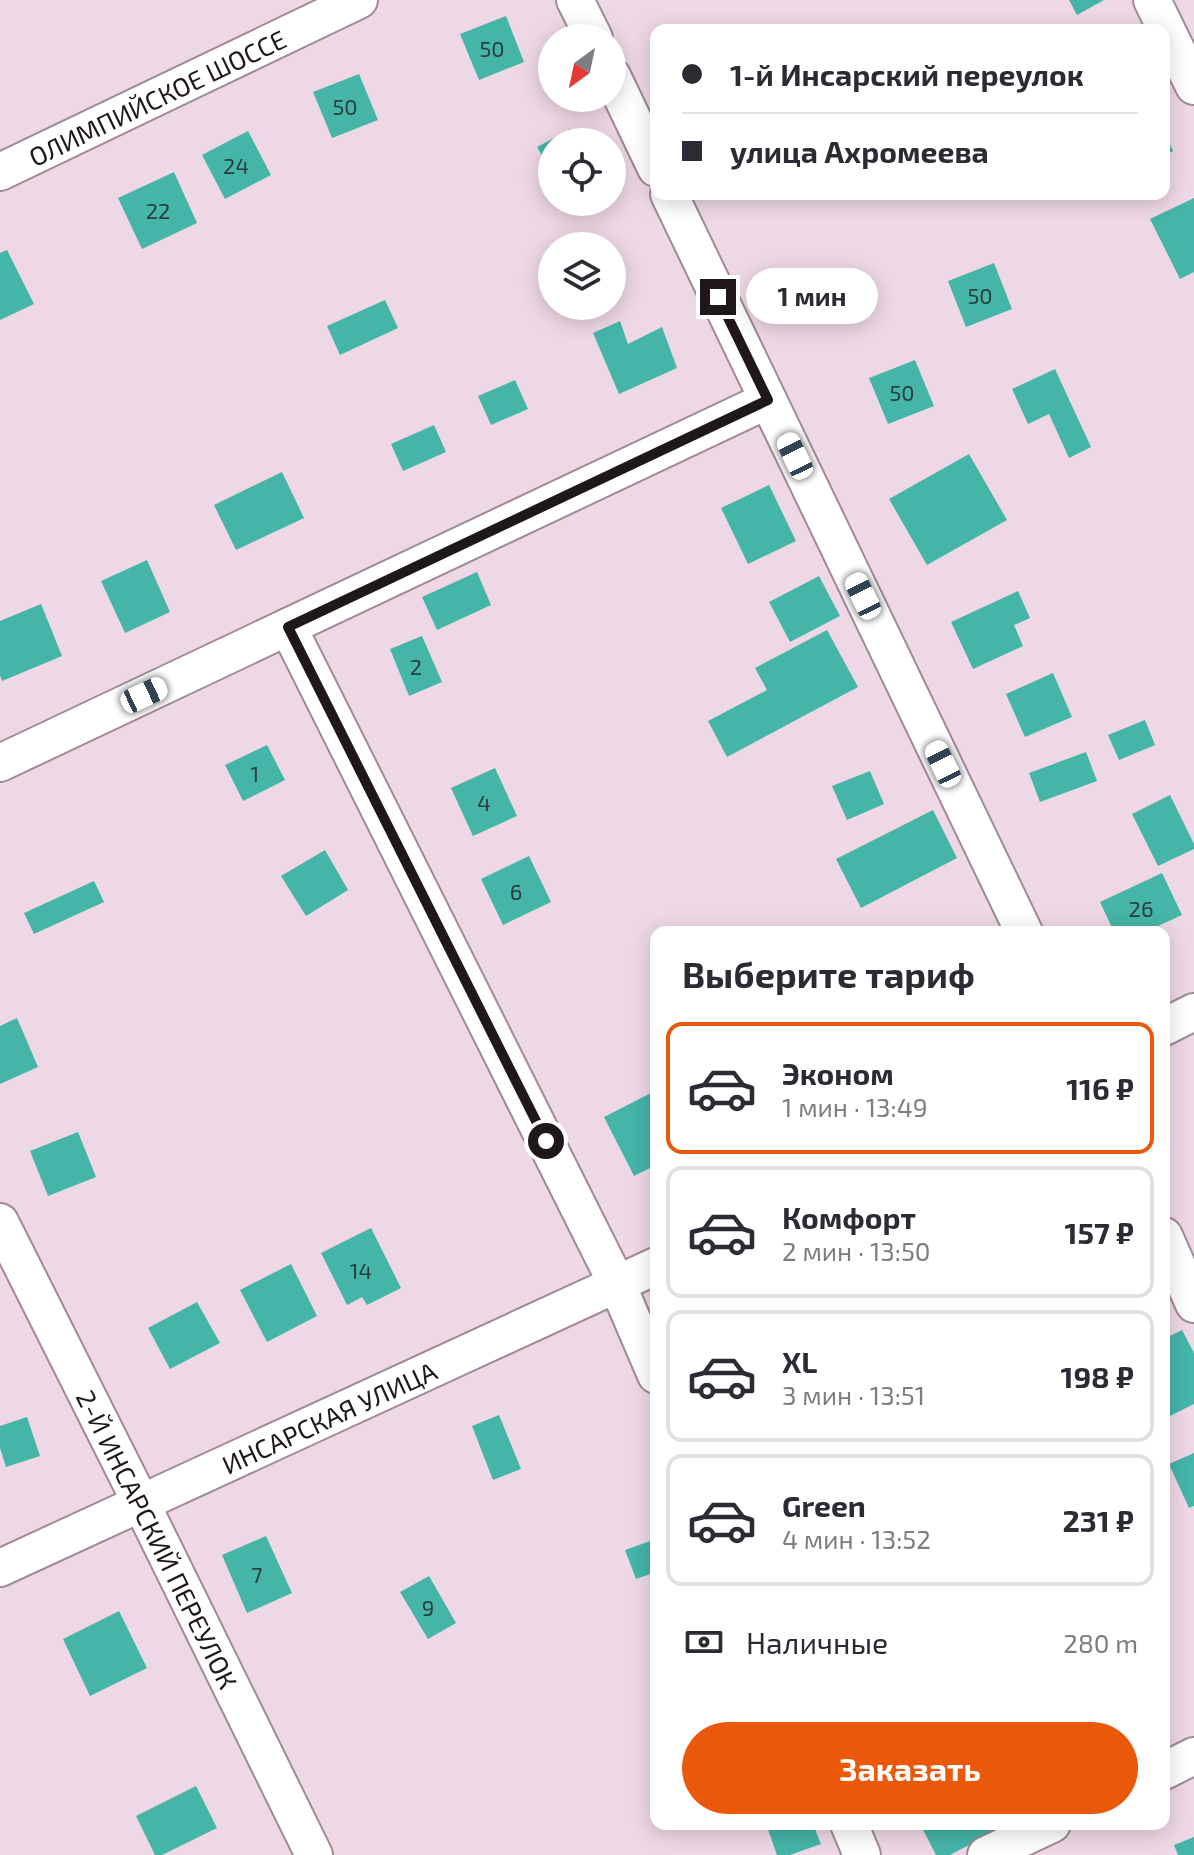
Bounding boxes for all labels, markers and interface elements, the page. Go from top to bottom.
street label: ОЛИМПИЙСКОЕ ШОССЕ [23,22,291,172]
north arrow [538,24,626,112]
map controls [538,24,626,320]
house number: 50 [479,35,505,61]
text: 1-й Инсарский переулок [730,56,1084,92]
house number: 50 [332,93,358,119]
button: locate [538,128,626,216]
text: улица Ахромеева [730,133,989,169]
house number: 24 [223,152,249,178]
house number: 22 [146,197,170,223]
button: layers [538,232,626,320]
callout: 1 мин [746,269,878,325]
route end [700,279,736,315]
text: 1 мин [778,280,846,311]
house number: 50 [967,282,993,308]
house number: 50 [889,379,915,405]
car [774,429,816,483]
car [842,569,884,623]
house number: 2 [410,653,422,679]
car [117,674,171,716]
car [922,737,964,791]
house number: 1 [251,760,259,786]
house number: 4 [477,789,491,815]
house number: 6 [510,878,522,904]
house number: 26 [1129,895,1153,921]
text: Выберите тариф [682,952,975,995]
icon: car [686,1052,758,1124]
text: Эконом [782,1055,894,1091]
text: 116 ₽ [1066,1070,1134,1106]
text: 1 мин · 13:49 [782,1091,928,1122]
route start [528,1123,564,1159]
icon: car [686,1196,758,1268]
text: Комфорт [782,1199,916,1235]
text: 157 ₽ [1064,1214,1134,1250]
text: 2 мин · 13:50 [782,1235,931,1266]
house number: 14 [350,1257,372,1283]
icon: car [686,1340,758,1412]
text: XL [782,1343,817,1379]
street label: ИНСАРСКАЯ УЛИЦА [217,1354,441,1479]
text: 198 ₽ [1060,1358,1134,1394]
text: 3 мин · 13:51 [782,1379,925,1410]
street label: 2-Й ИНСАРСКИЙ ПЕРЕУЛОК [71,1384,245,1693]
icon: car [686,1484,758,1556]
text: Green [782,1487,866,1523]
text: 231 ₽ [1062,1502,1134,1538]
text: 4 мин · 13:52 [782,1523,931,1554]
house number: 7 [251,1561,263,1587]
house number: 9 [422,1594,434,1620]
icon: cash [682,1620,726,1664]
text: Наличные [746,1624,888,1660]
text: 280 m [1063,1627,1138,1658]
button: Заказать [682,1722,1138,1814]

